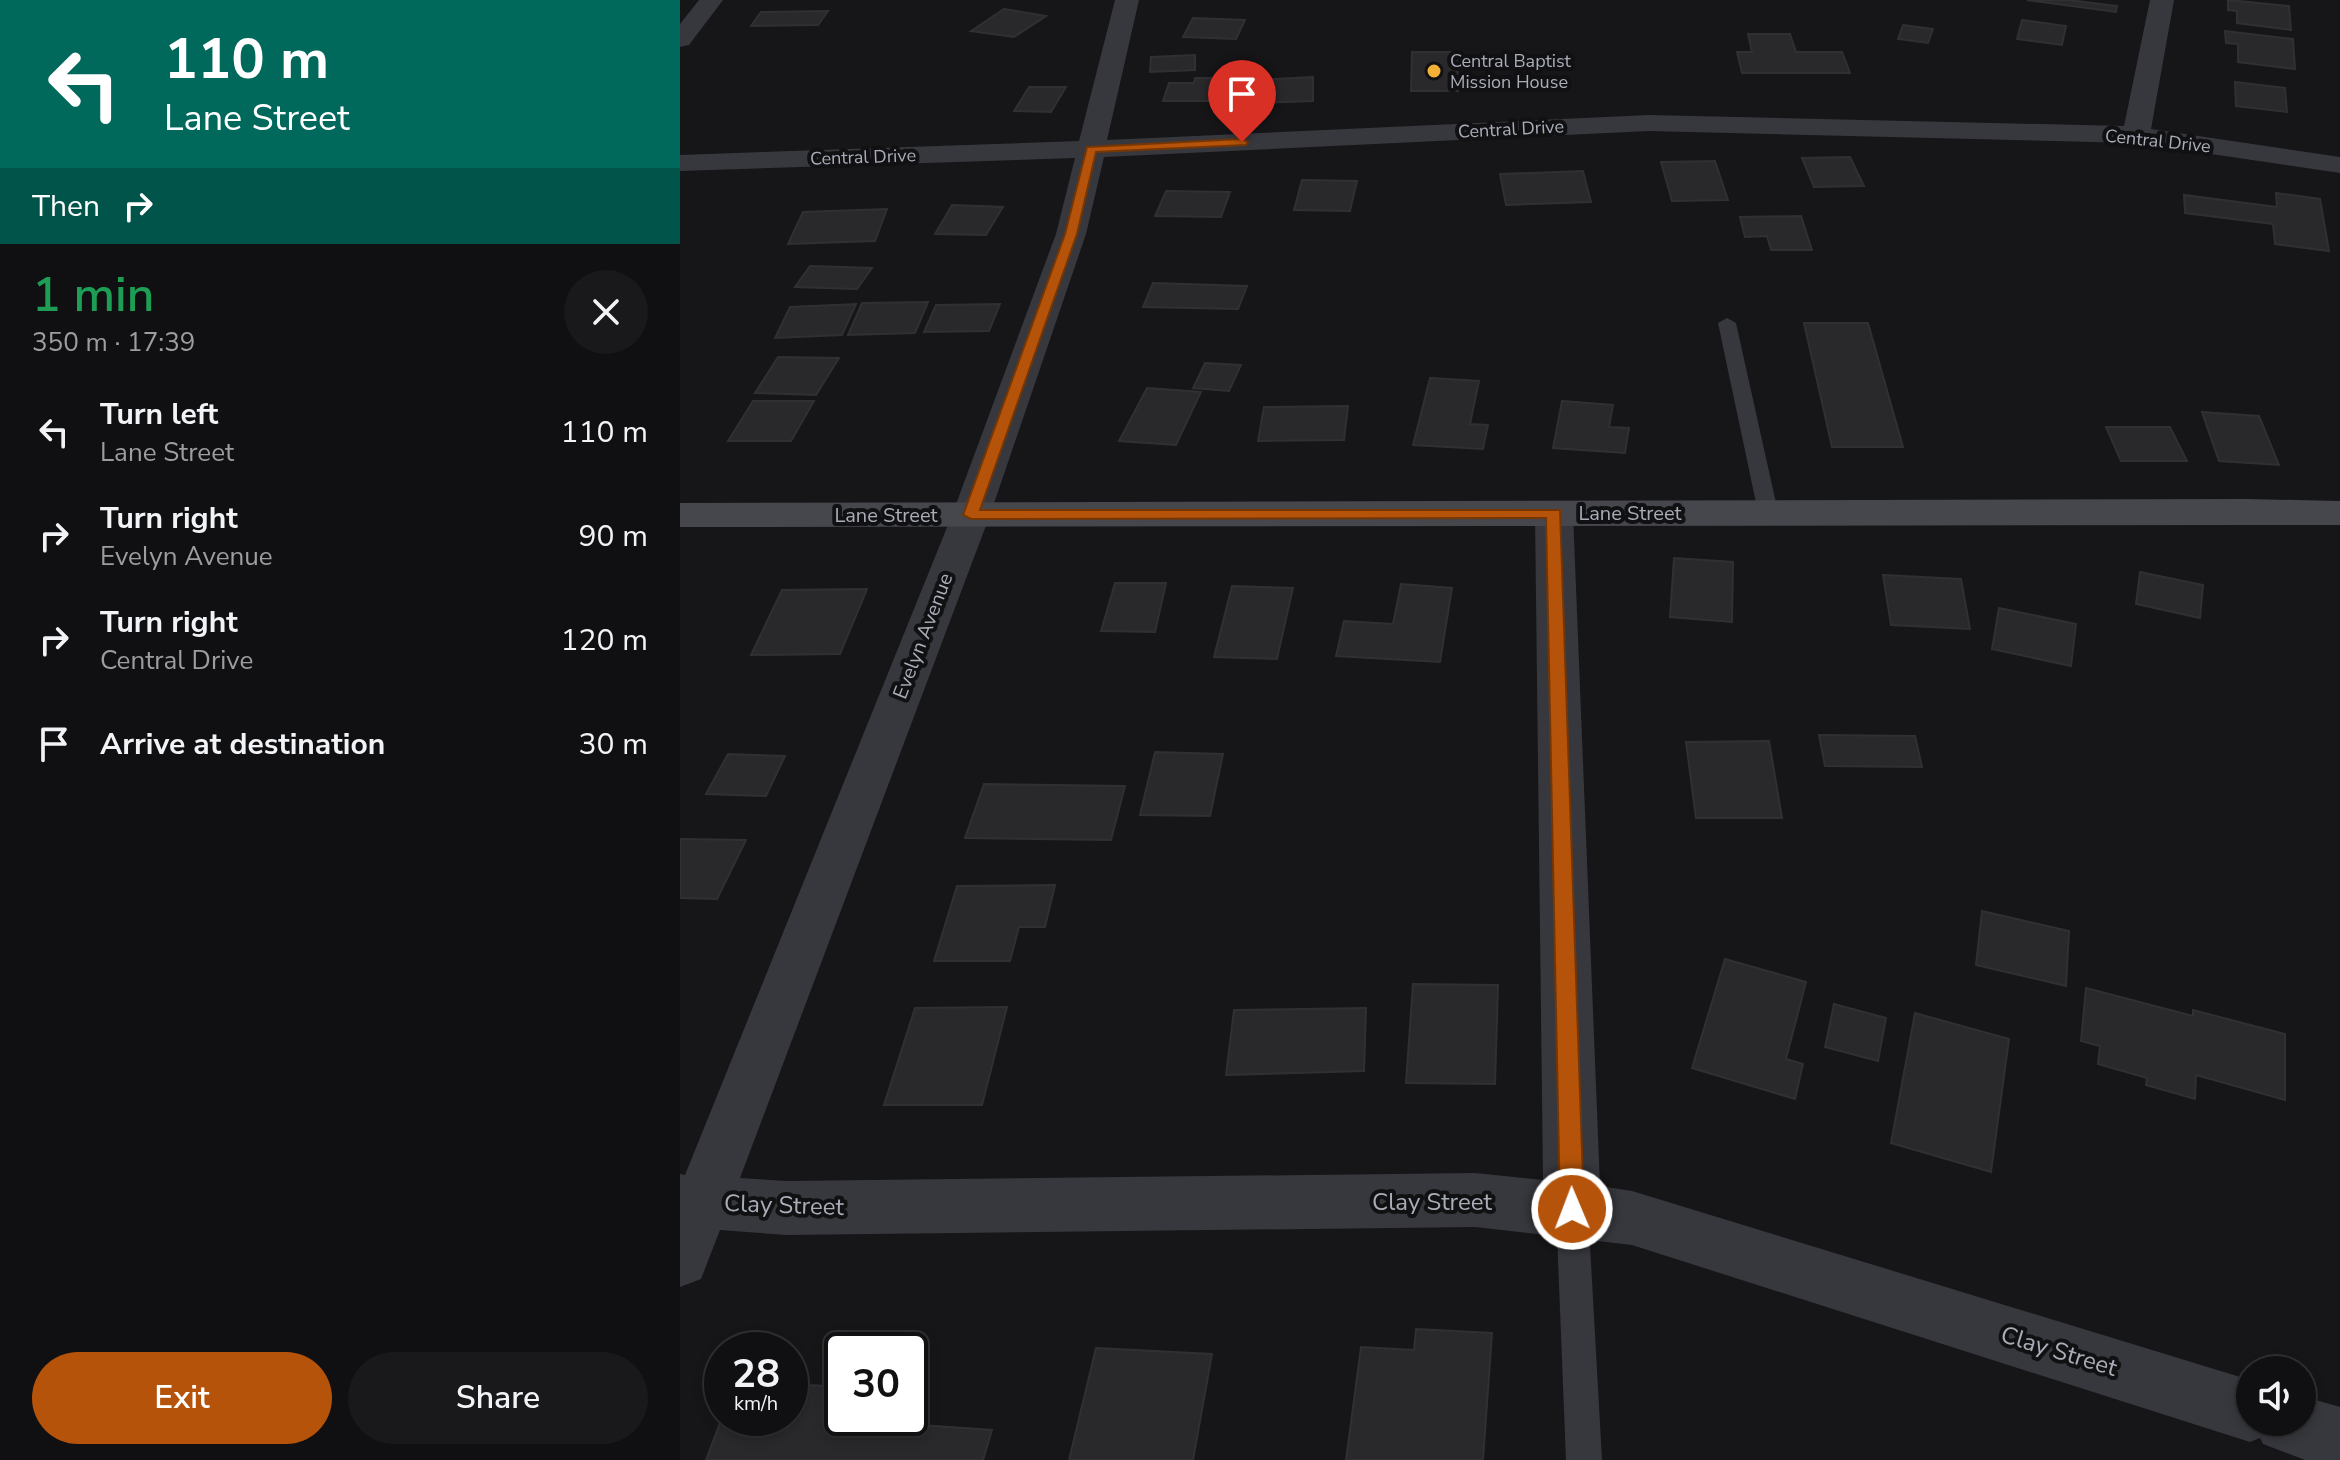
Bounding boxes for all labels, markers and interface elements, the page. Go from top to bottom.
text: 110 m [164,21,329,98]
icon: left [32,32,136,136]
place label: Central Baptist Mission House [1450,49,1572,94]
pin [1208,60,1276,142]
marker: Central Baptist Mission House [1425,62,1443,80]
icon: arrive [1220,72,1264,116]
text: Lane Street [164,94,350,143]
street label: Central Drive [1457,114,1565,144]
street label: Central Drive [2104,124,2212,158]
street label: Central Drive [810,143,916,171]
icon: right [116,184,160,228]
text: Then [32,186,100,227]
text: 1 min [32,262,154,328]
button: close [564,270,648,354]
text: 350 m · 17:39 [32,325,195,360]
text: Turn left [100,394,218,435]
icon: left [32,410,76,454]
text: 110 m [561,412,648,453]
text: Lane Street [100,435,234,470]
text: Turn right [100,498,238,539]
street label: Lane Street [1578,500,1683,527]
street label: Lane Street [834,502,939,529]
icon: right [32,514,76,558]
text: 90 m [579,516,648,557]
text: Evelyn Avenue [100,539,273,574]
street label: Evelyn Avenue [887,569,959,703]
text: Turn right [100,602,238,643]
icon: right [32,618,76,662]
text: 120 m [561,620,648,661]
text: Central Drive [100,643,253,678]
icon: arrive [32,722,76,766]
text: Arrive at destination [100,724,385,765]
text: 30 m [579,724,648,765]
position arrow [1530,1167,1614,1251]
street label: Clay Street [1372,1186,1493,1218]
street label: Clay Street [724,1187,845,1223]
street label: Clay Street [1997,1318,2122,1384]
speed limit sign: 30 [824,1332,928,1436]
text: 28 [732,1347,780,1401]
button: Exit [32,1352,332,1444]
button: Share [348,1352,648,1444]
map controls [2236,1356,2316,1436]
button: sound [2236,1356,2316,1436]
text: km/h [734,1390,778,1417]

